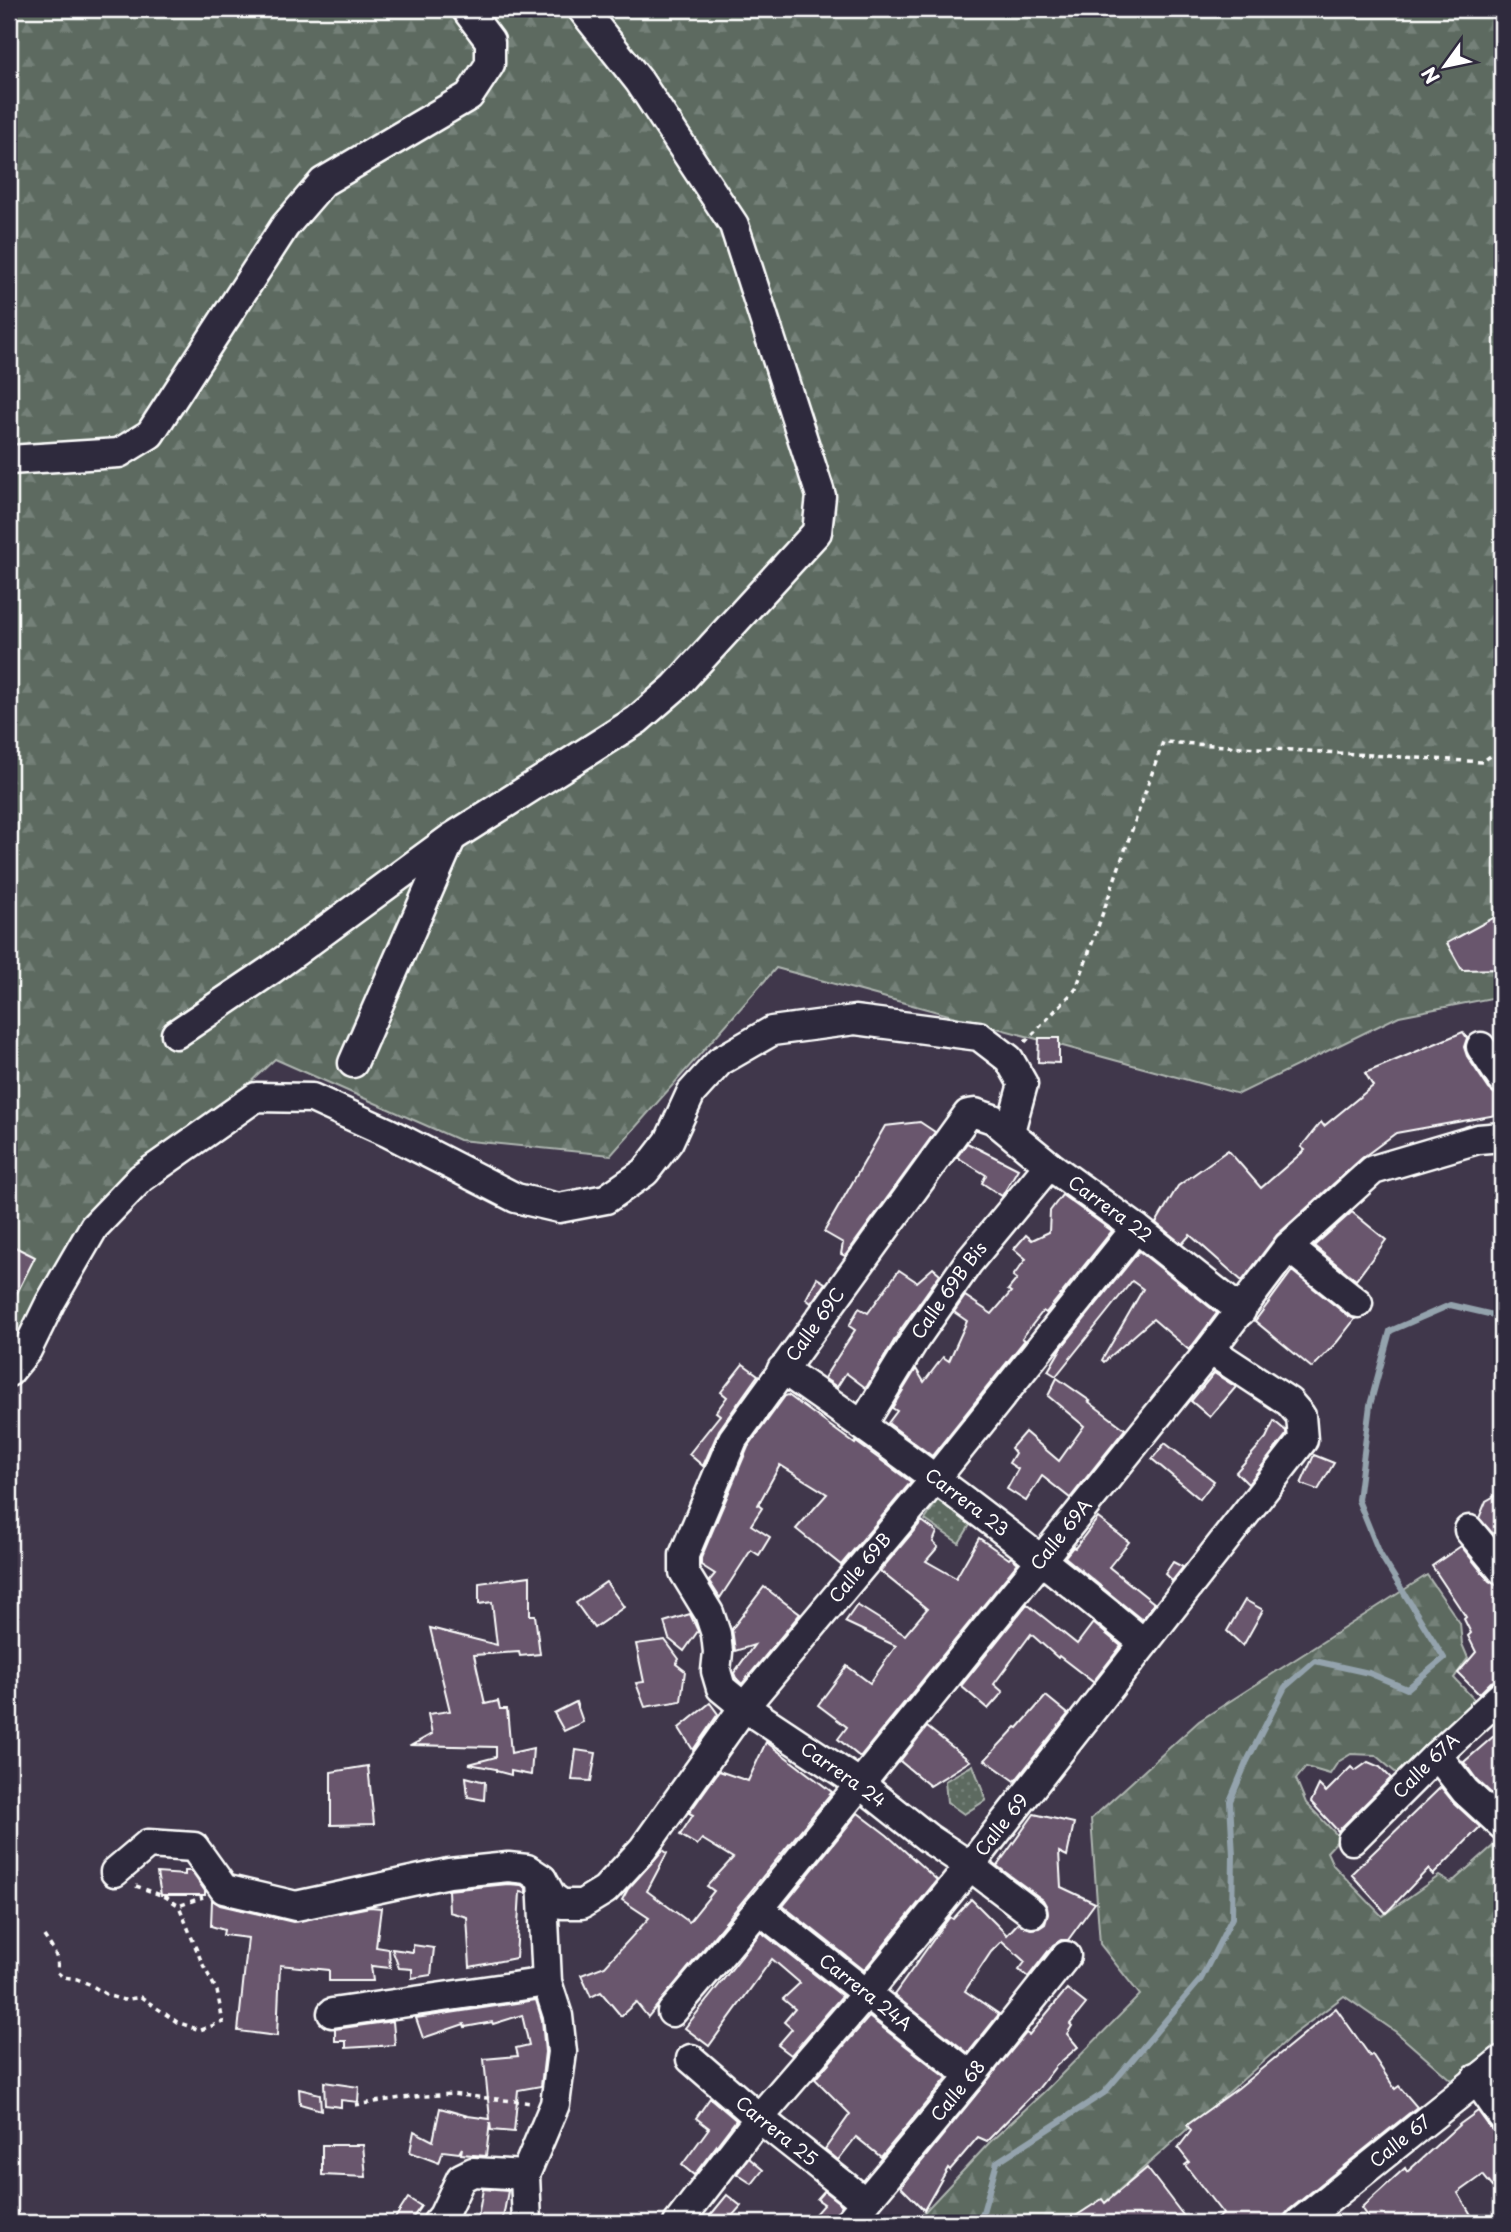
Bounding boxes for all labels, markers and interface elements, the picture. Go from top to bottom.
north arrow [1410,32,1480,102]
text: N [1414,62,1446,90]
street label: Carrera 22 [1063,1168,1159,1248]
street label: Calle 69B Bis [904,1235,993,1344]
street label: Calle 69C [778,1281,850,1367]
street label: Carrera 23 [920,1461,1015,1542]
street label: Calle 69A [1023,1492,1098,1575]
street label: Calle 69B [822,1526,897,1608]
street label: Calle 67A [1386,1726,1465,1804]
street label: Carrera 24 [796,1734,892,1813]
street label: Calle 69 [967,1787,1034,1861]
street label: Carrera 24A [814,1946,918,2037]
street label: Calle 68 [923,2053,991,2127]
street label: Carrera 25 [730,2089,824,2172]
street label: Calle 67 [1363,2108,1436,2173]

